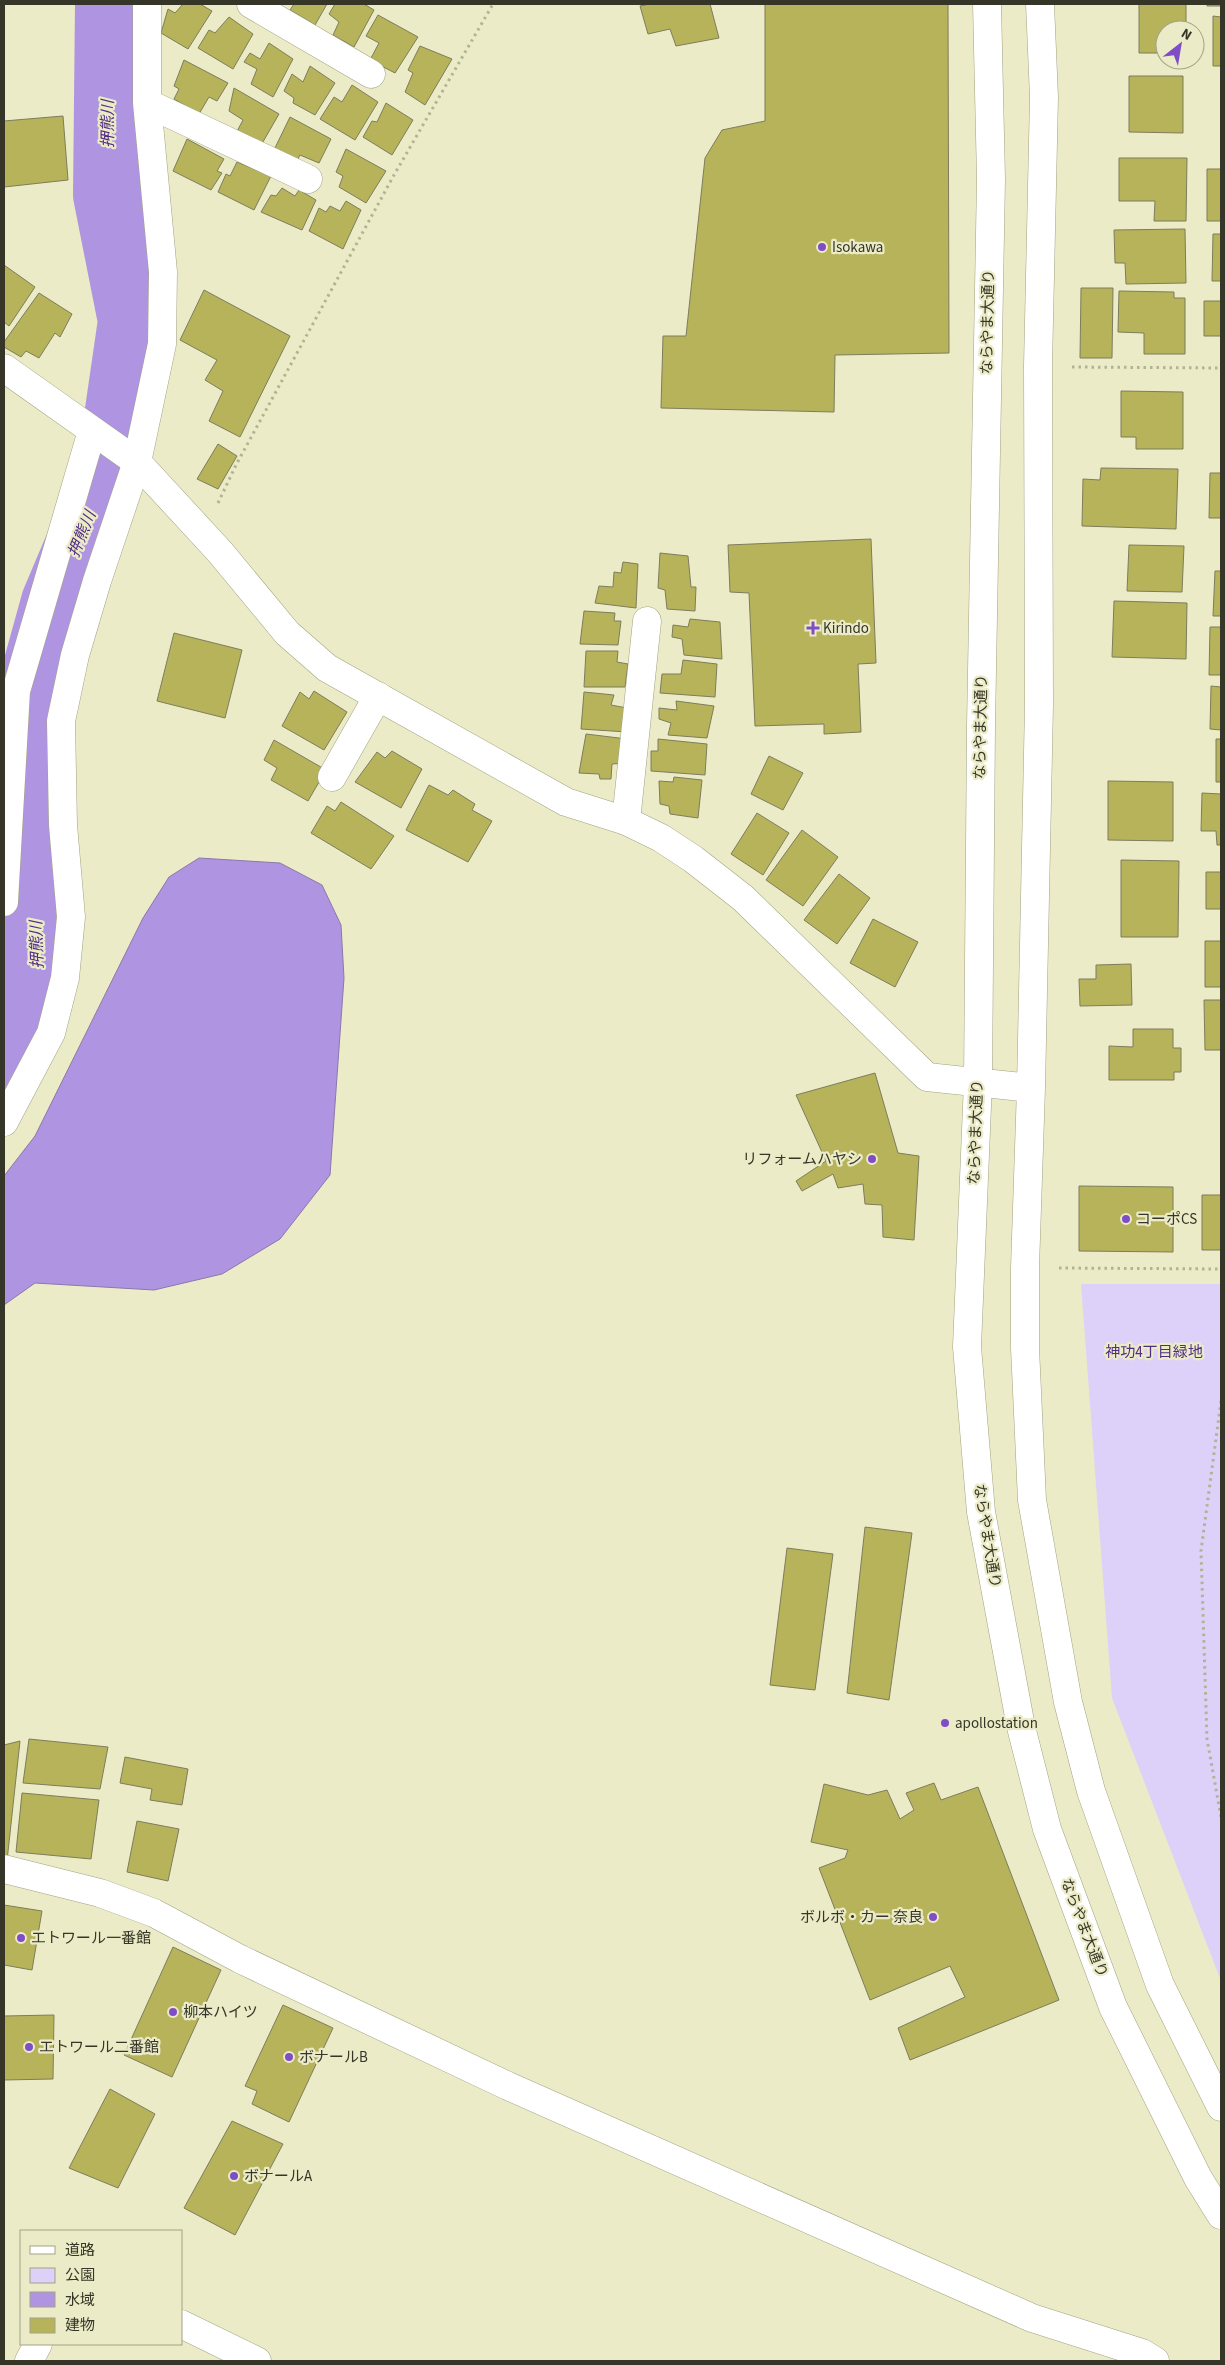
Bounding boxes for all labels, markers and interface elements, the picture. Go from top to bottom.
north arrow [1155,20,1205,70]
text: N [1177,24,1195,46]
water label: 押熊川 [97,98,119,148]
place label: Isokawa [832,237,883,258]
marker: Isokawa [816,241,828,253]
street label: ならやま大通り [977,269,999,375]
water label: 押熊川 [63,506,102,560]
place label: Kirindo [823,618,869,639]
marker: Kirindo [807,622,819,634]
street label: ならやま大通り [970,674,992,780]
water label: 押熊川 [25,919,49,969]
street label: ならやま大通り [964,1079,988,1185]
place label: リフォームハヤシ [742,1149,862,1170]
marker: リフォームハヤシ [866,1153,878,1165]
place label: コーポCS [1136,1209,1197,1230]
marker: コーポCS [1120,1213,1132,1225]
park label: 神功4丁目緑地 [1105,1342,1203,1363]
street label: ならやま大通り [968,1482,1006,1590]
place label: apollostation [955,1713,1038,1734]
marker: apollostation [939,1717,951,1729]
street label: ならやま大通り [1055,1875,1113,1981]
place label: ボルボ・カー 奈良 [800,1907,923,1928]
marker: ボルボ・カー 奈良 [927,1911,939,1923]
place label: エトワール一番館 [31,1928,151,1949]
marker: エトワール一番館 [15,1932,27,1944]
place label: 柳本ハイツ [183,2002,258,2023]
marker: 柳本ハイツ [167,2006,179,2018]
place label: エトワール二番館 [39,2037,159,2058]
marker: エトワール二番館 [23,2041,35,2053]
place label: ボナールB [299,2047,368,2068]
marker: ボナールB [283,2051,295,2063]
place label: ボナールA [244,2166,313,2187]
marker: ボナールA [228,2170,240,2182]
legend [20,2230,182,2345]
text: 道路 [65,2240,95,2261]
text: 公園 [65,2265,95,2286]
text: 水域 [65,2290,95,2311]
text: 建物 [65,2315,95,2336]

